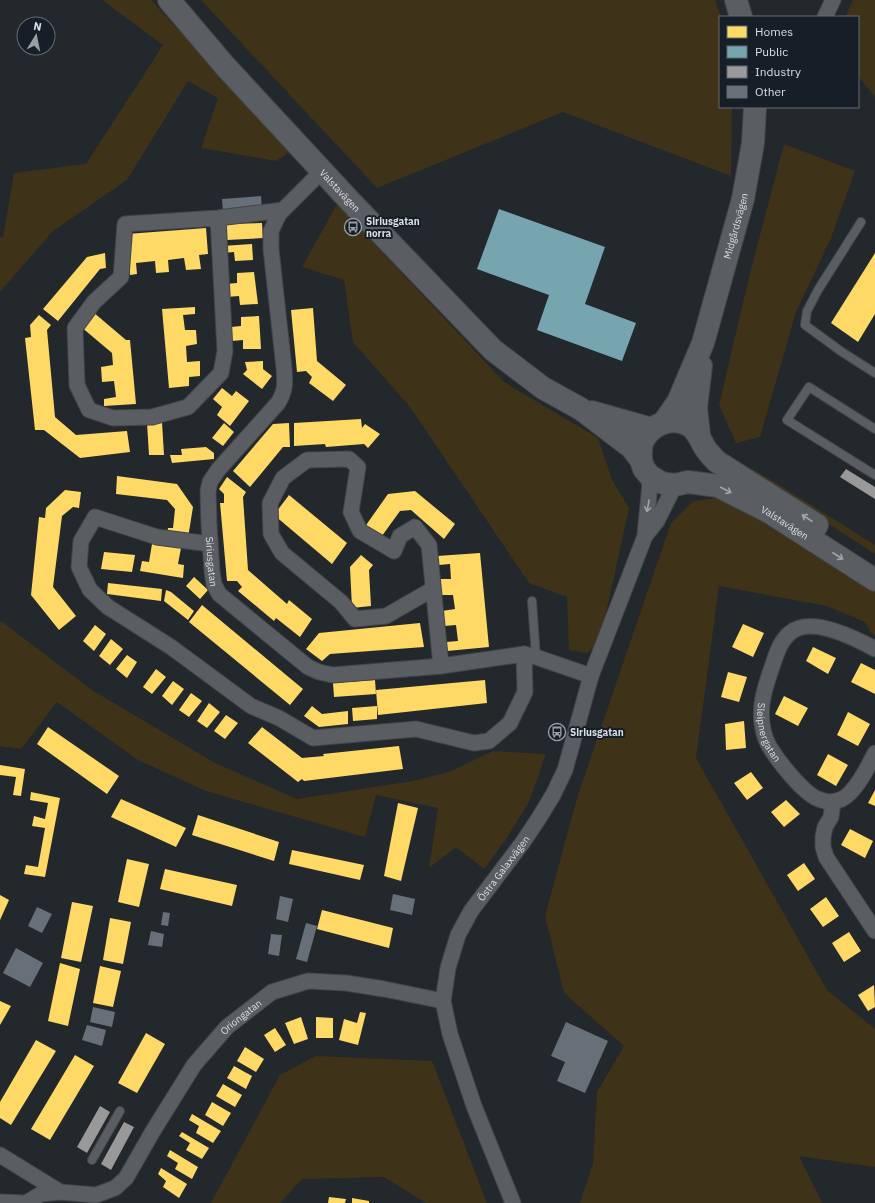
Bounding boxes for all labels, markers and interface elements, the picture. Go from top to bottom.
north arrow [16,16,56,56]
legend [719,16,859,108]
text: N [33,19,43,34]
text: Homes [755,24,793,39]
text: Public [755,44,788,59]
text: Industry [755,64,801,79]
text: Other [755,84,786,99]
street label: Valstavägen [317,166,363,215]
street label: Midgårdsvägen [720,192,750,260]
place label: Siriusgatan norra [366,215,420,240]
bus stop icon: Siriusgatan norra [343,217,363,237]
one-way arrow [719,487,731,494]
one-way arrow [644,500,652,513]
street label: Valstavägen [759,503,811,542]
one-way arrow [802,514,813,522]
street label: Siriusgatan [203,536,221,588]
one-way arrow [832,551,843,560]
street label: Sleipnergatan [755,702,784,764]
bus stop icon: Siriusgatan [547,722,567,742]
place label: Siriusgatan [570,726,624,739]
street label: Östra Galaxvägen [474,833,532,904]
street label: Oriongatan [217,996,264,1037]

